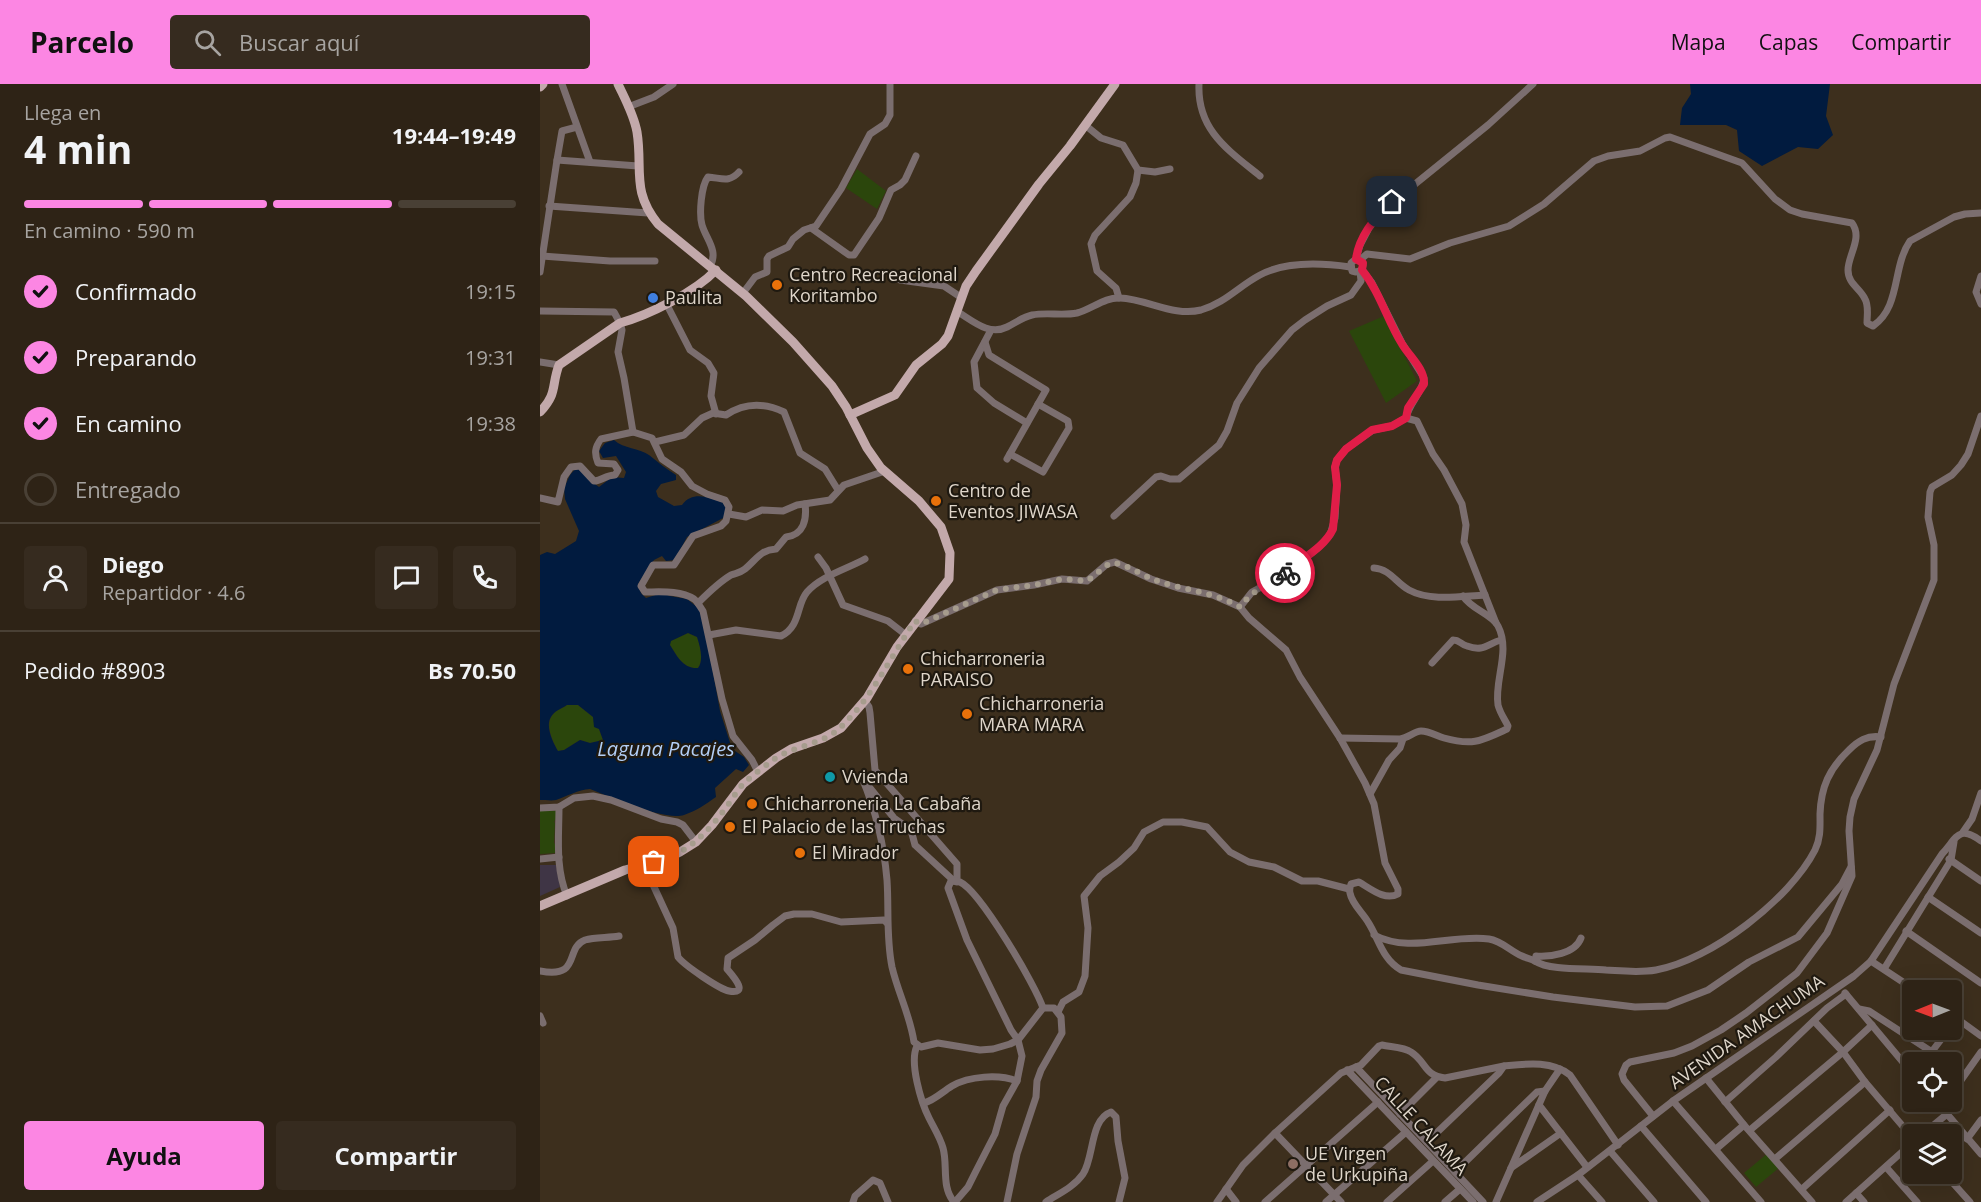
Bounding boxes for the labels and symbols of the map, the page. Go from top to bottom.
pin [1366,176,1417,227]
place label: Centro Recreacional Koritambo [789,262,958,307]
marker: Centro Recreacional Koritambo [770,278,784,292]
place label: Paulita [665,285,722,309]
marker: Paulita [646,291,660,305]
place label: Centro de Eventos JIWASA [948,478,1078,523]
marker: Centro de Eventos JIWASA [929,494,943,508]
courier [1255,543,1315,603]
place label: Chicharroneria PARAISO [920,646,1045,691]
marker: Chicharroneria PARAISO [901,662,915,676]
place label: Chicharroneria MARA MARA [979,691,1104,736]
marker: Chicharroneria MARA MARA [960,707,974,721]
water label: Laguna Pacajes [597,735,735,762]
place label: Vvienda [842,764,908,788]
marker: Vvienda [823,770,837,784]
place label: Chicharroneria La Cabaña [764,791,981,815]
marker: Chicharroneria La Cabaña [745,797,759,811]
place label: El Palacio de las Truchas [742,814,945,838]
marker: El Palacio de las Truchas [723,820,737,834]
pin [628,836,679,887]
place label: El Mirador [812,840,899,864]
marker: El Mirador [793,846,807,860]
street label: AVENIDA AMACHUMA [1664,968,1829,1094]
north arrow [1902,980,1962,1040]
street label: CALLE CALAMA [1370,1071,1474,1180]
place label: UE Virgen de Urkupiña [1305,1141,1408,1186]
marker: UE Virgen de Urkupiña [1286,1157,1300,1171]

